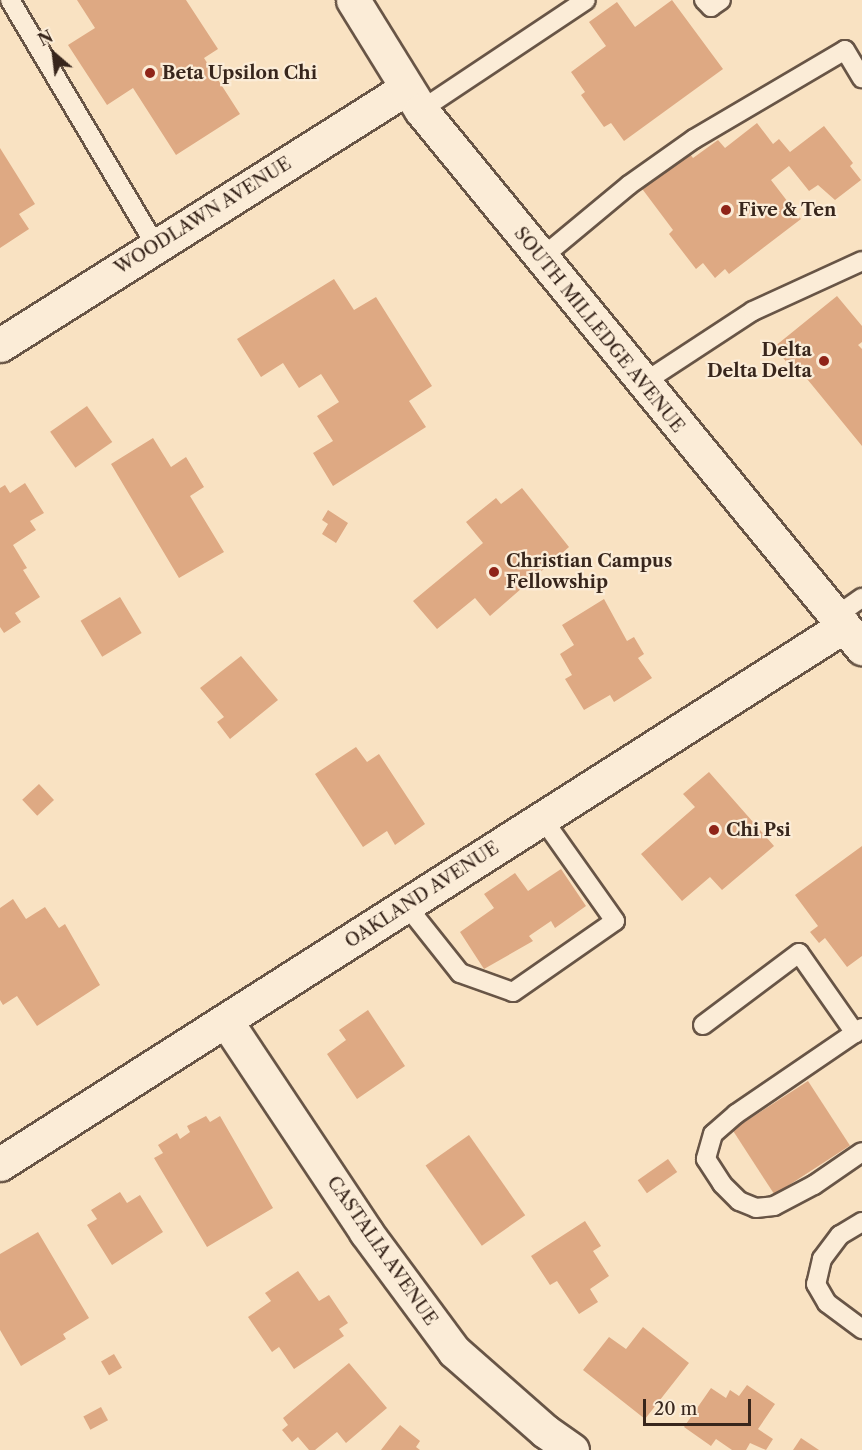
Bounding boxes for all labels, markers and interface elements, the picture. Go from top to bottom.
north arrow [24,24,84,84]
text: N [35,26,56,50]
place label: Beta Upsilon Chi [162,62,317,84]
marker: Beta Upsilon Chi [143,66,157,80]
street label: WOODLAWN AVENUE [110,153,296,279]
place label: Five & Ten [738,199,837,221]
marker: Five & Ten [719,203,733,217]
street label: SOUTH MILLEDGE AVENUE [509,223,689,437]
place label: Delta Delta Delta [707,340,812,382]
marker: Delta Delta Delta [817,354,831,368]
place label: Christian Campus Fellowship [506,551,672,594]
marker: Christian Campus Fellowship [487,565,501,579]
place label: Chi Psi [726,819,791,841]
marker: Chi Psi [707,823,721,837]
street label: OAKLAND AVENUE [341,837,503,953]
street label: CASTALIA AVENUE [322,1172,442,1330]
scale bar [646,1387,754,1425]
text: 20 m [654,1398,697,1420]

